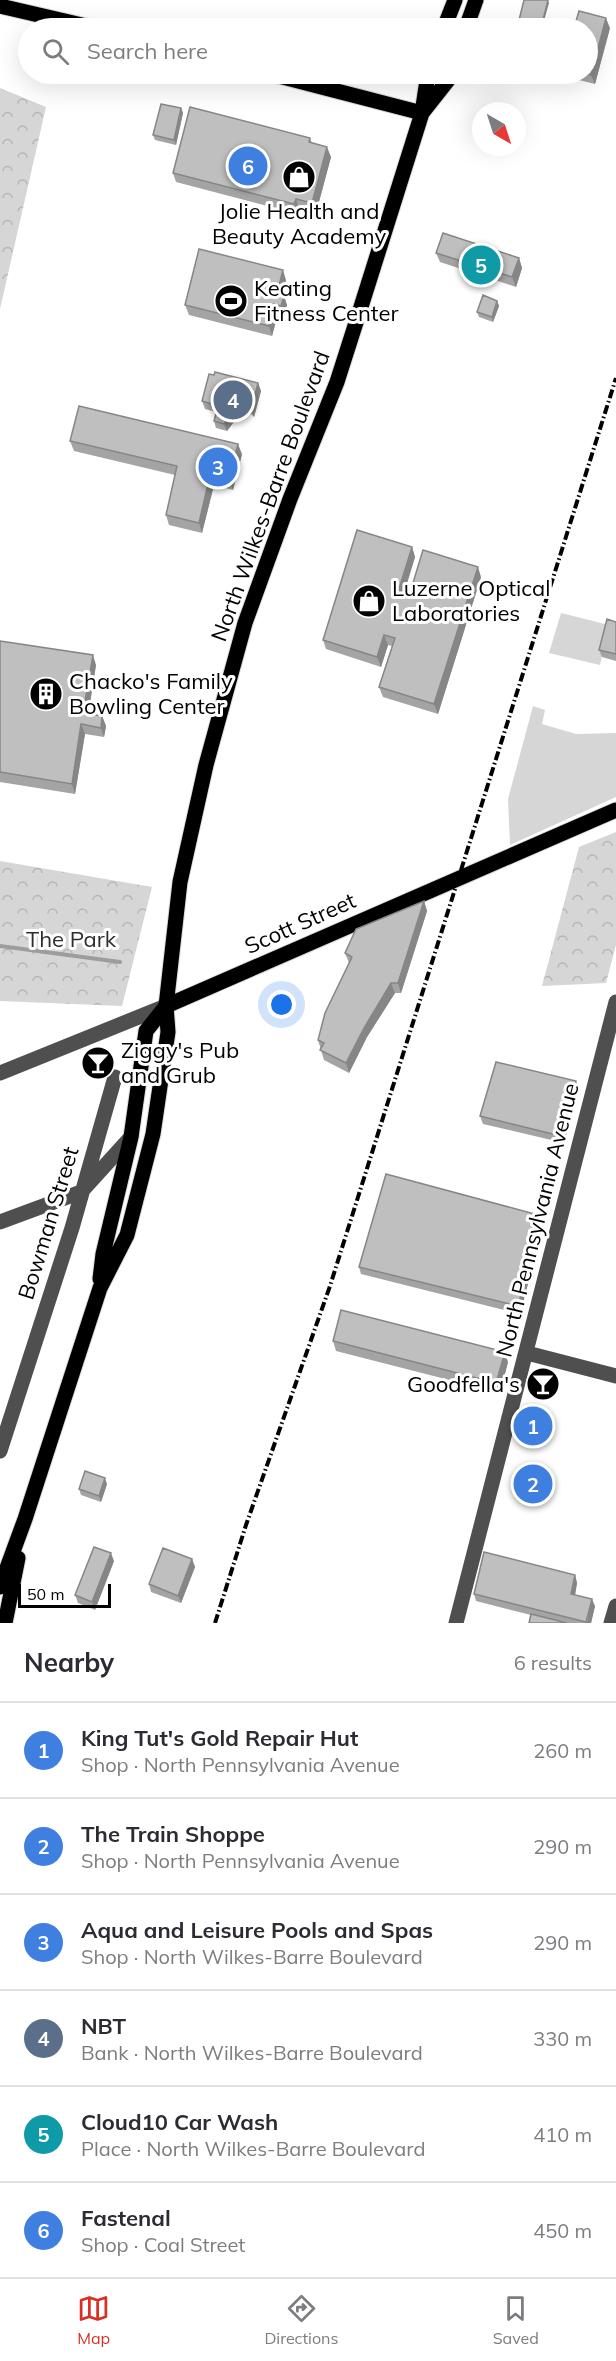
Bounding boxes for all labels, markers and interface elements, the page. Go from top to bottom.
search box [18,18,598,84]
icon: search [39,35,72,68]
text: Search here [87,37,208,65]
north arrow [472,102,526,156]
pin: 6 [228,144,268,188]
shop icon: Jolie Health and Beauty Academy [281,159,317,195]
place label: Jolie Health and Beauty Academy [212,197,386,250]
pin: 5 [462,242,500,288]
place label: Keating Fitness Center [254,274,398,327]
sports icon: Keating Fitness Center [213,283,249,319]
street label: North Wilkes-Barre Boulevard [204,347,336,645]
pin: 4 [214,378,252,422]
pin: 3 [198,444,238,490]
place label: Luzerne Optical Laboratories [392,574,550,627]
shop icon: Luzerne Optical Laboratories [351,583,387,619]
place label: Chacko's Family Bowling Center [69,667,233,720]
building icon: Chacko's Family Bowling Center [28,676,64,712]
street label: Scott Street [240,886,360,960]
park label: The Park [26,925,117,953]
your location [267,990,296,1019]
place label: Ziggy's Pub and Grub [121,1036,239,1089]
bar icon: Ziggy's Pub and Grub [80,1045,116,1081]
street label: North Pennsylvania Avenue [489,1080,585,1360]
street label: Bowman Street [11,1143,85,1303]
bar icon: Goodfella's [525,1366,561,1402]
place label: Goodfella's [407,1370,520,1398]
pin: 1 [514,1404,552,1448]
pin: 2 [514,1462,552,1506]
scale bar [18,1581,111,1608]
text: 50 m [27,1584,64,1604]
text: Nearby [24,1646,114,1679]
text: 6 results [514,1650,592,1675]
text: King Tut's Gold Repair Hut [81,1724,358,1752]
text: 1 [38,1738,50,1763]
text: 260 m [533,1738,592,1763]
text: Shop · North Pennsylvania Avenue [81,1752,400,1777]
text: The Train Shoppe [81,1820,265,1848]
text: 2 [38,1834,50,1859]
text: 290 m [533,1834,592,1859]
text: Shop · North Pennsylvania Avenue [81,1848,400,1873]
text: Aqua and Leisure Pools and Spas [81,1916,433,1944]
text: 3 [38,1930,50,1955]
text: 290 m [533,1930,592,1955]
text: Shop · North Wilkes-Barre Boulevard [81,1944,423,1969]
text: NBT [81,2012,126,2040]
text: 4 [38,2026,50,2051]
text: 330 m [533,2026,592,2051]
text: Bank · North Wilkes-Barre Boulevard [81,2040,423,2065]
text: Cloud10 Car Wash [81,2108,278,2136]
text: 5 [38,2122,50,2147]
text: 410 m [533,2122,592,2147]
text: Place · North Wilkes-Barre Boulevard [81,2136,425,2161]
text: Fastenal [81,2204,171,2232]
text: 6 [38,2218,50,2243]
text: 450 m [533,2218,592,2243]
text: Shop · Coal Street [81,2232,245,2257]
tab: Map [77,2292,110,2348]
tab: Directions [264,2292,338,2348]
tab: Saved [493,2292,539,2348]

